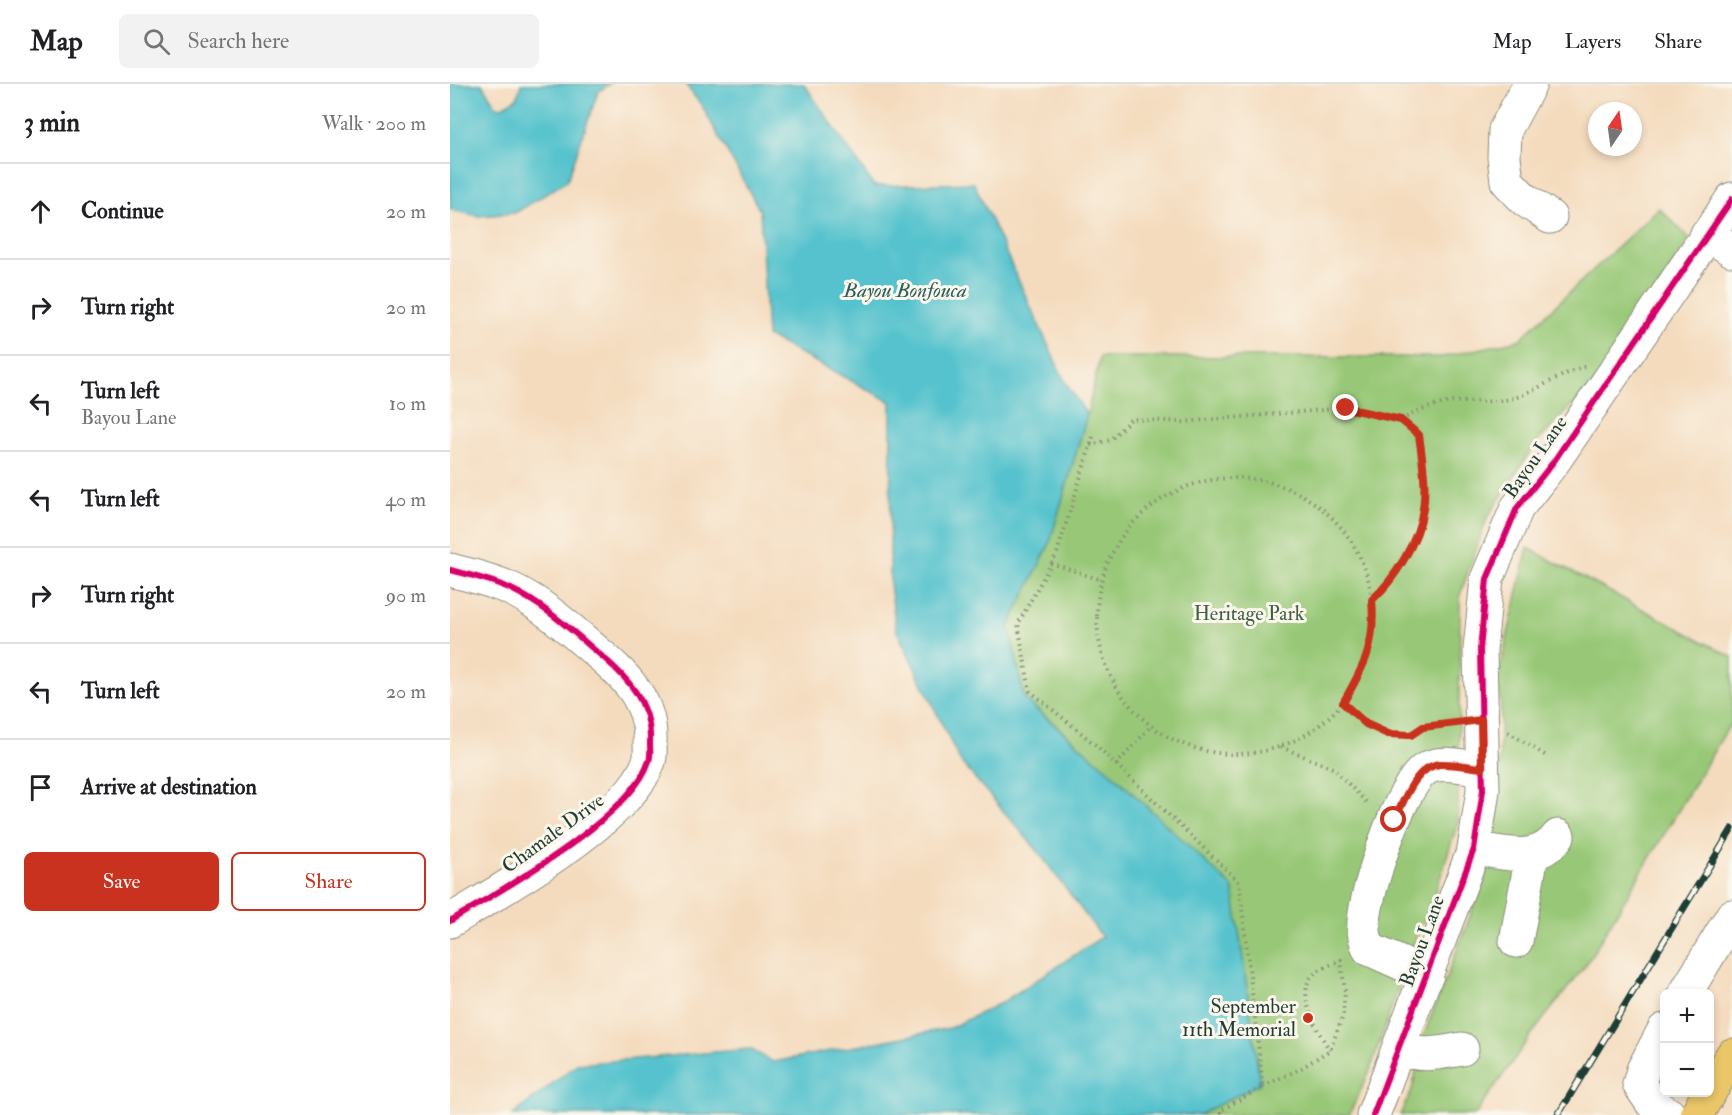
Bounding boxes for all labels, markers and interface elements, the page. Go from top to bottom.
search box [119,14,539,68]
text: Map [30,24,83,59]
icon: search [140,25,173,58]
text: Search here [188,27,289,55]
text: Map [1492,28,1532,55]
text: Layers [1565,28,1621,55]
text: Share [1654,28,1702,55]
north arrow [1588,102,1642,156]
text: 3 min [24,107,80,139]
text: Walk · 200 m [322,111,426,136]
icon: ahead [24,195,57,228]
text: Continue [81,197,164,225]
text: 20 m [386,199,426,224]
water label: Bayou Bonfouca [842,277,967,304]
icon: right [24,291,57,324]
text: Turn right [81,293,174,321]
text: 20 m [386,295,426,320]
text: Turn left [81,377,160,405]
icon: left [24,387,57,420]
text: 10 m [389,391,426,416]
route end [1332,394,1358,420]
text: Bayou Lane [81,405,176,430]
street label: Bayou Lane [1497,411,1573,503]
icon: left [24,483,57,516]
text: Turn left [81,485,160,513]
text: 40 m [385,487,426,512]
icon: right [24,579,57,612]
text: Turn right [81,581,174,609]
text: 90 m [386,583,426,608]
park label: Heritage Park [1194,601,1305,626]
icon: left [24,675,57,708]
text: Turn left [81,677,160,705]
text: 20 m [386,679,426,704]
icon: arrive [24,771,57,804]
text: Arrive at destination [81,773,257,801]
street label: Chamale Drive [497,787,609,879]
route start [1380,806,1406,832]
button: Save [24,852,219,911]
button: Share [231,852,426,911]
street label: Bayou Lane [1394,892,1450,990]
map controls [1660,989,1714,1097]
button: + [1660,989,1714,1043]
place label: September 11th Memorial [1182,994,1297,1042]
marker: September 11th Memorial [1301,1011,1315,1025]
button: − [1660,1043,1714,1097]

